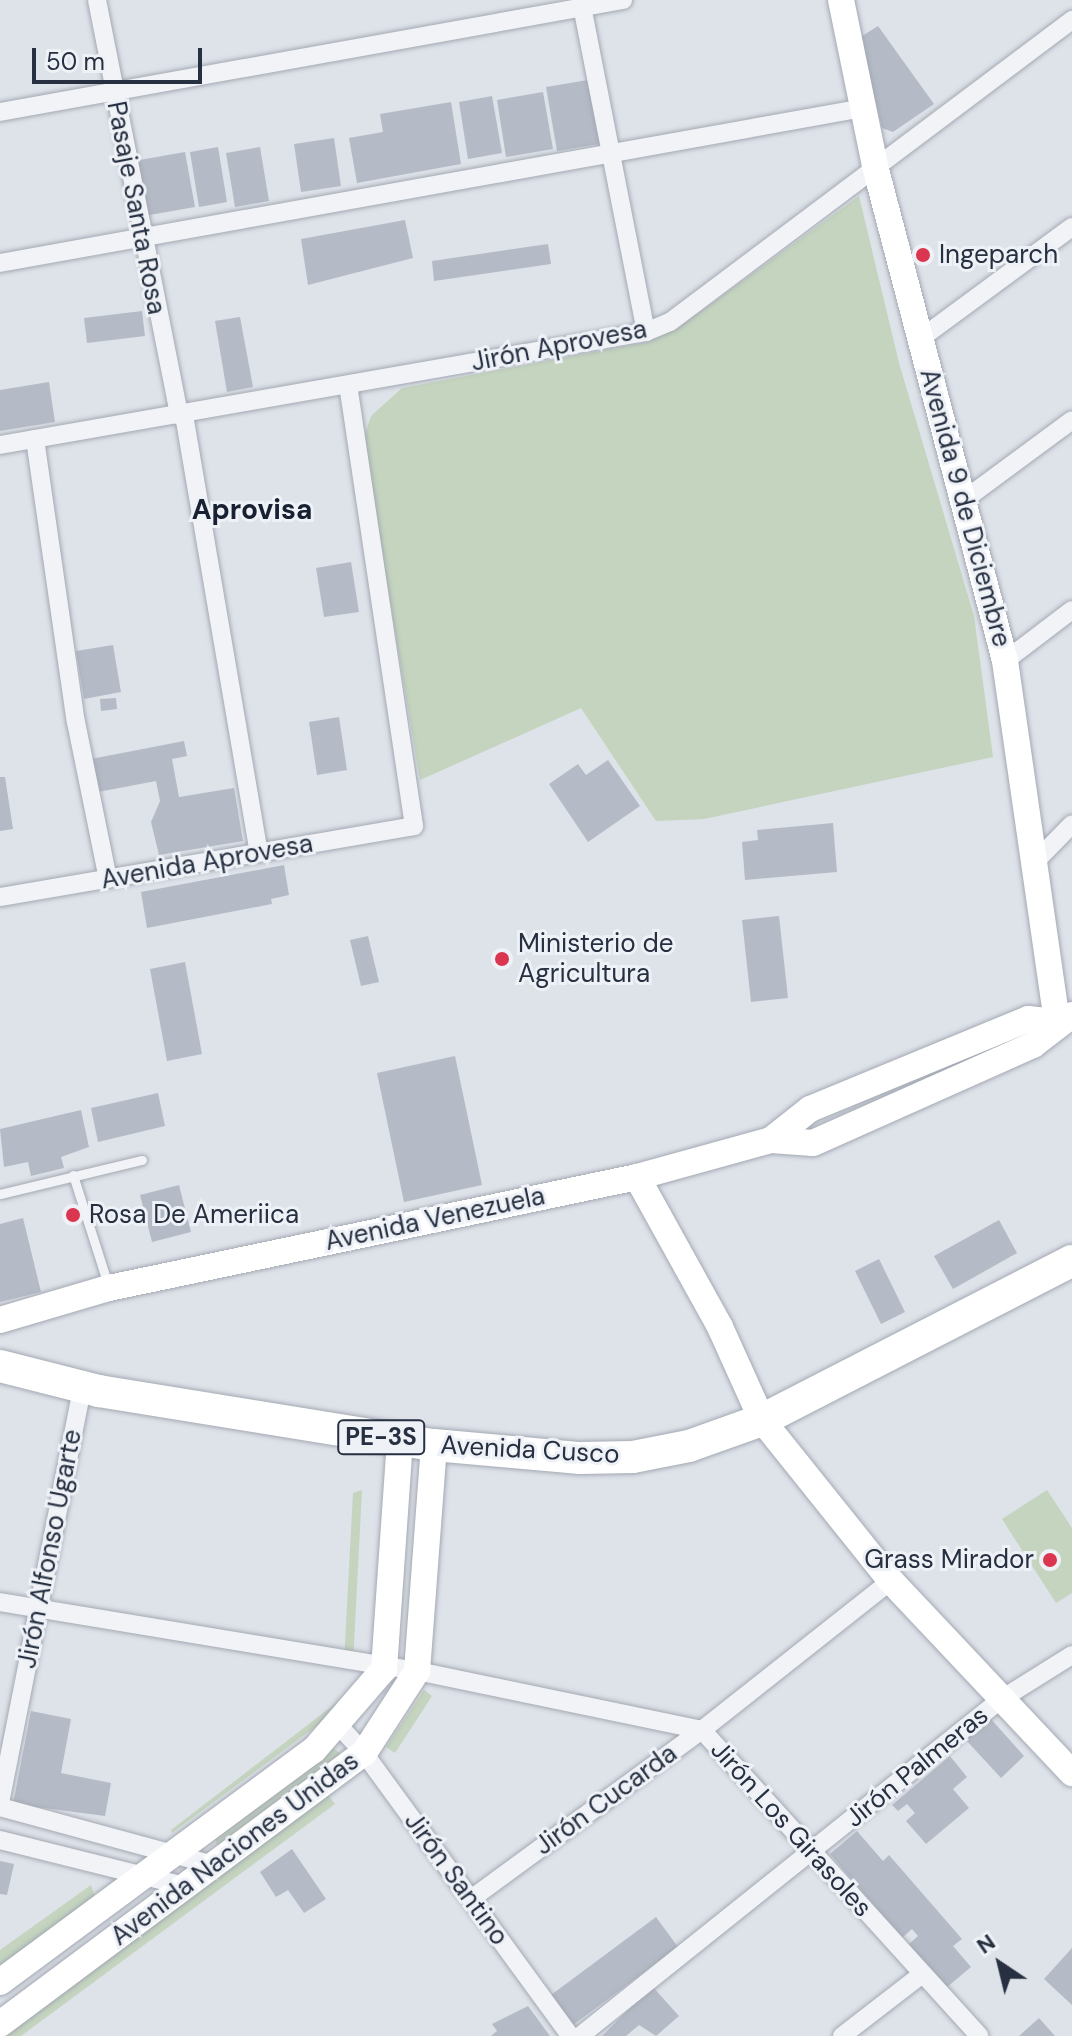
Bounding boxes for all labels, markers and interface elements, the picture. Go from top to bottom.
scale bar [36,32,206,82]
text: 50 m [46,46,105,77]
street label: Pasaje Santa Rosa [100,99,172,317]
place label: Ingeparch [939,239,1058,271]
marker: Ingeparch [914,246,932,264]
street label: Jirón Aprovesa [469,314,649,378]
street label: Avenida 9 de Diciembre [913,365,1017,651]
district label: Aprovisa [192,493,312,527]
street label: Avenida Aprovesa [99,828,315,896]
place label: Ministerio de Agricultura [518,928,674,990]
marker: Ministerio de Agricultura [493,950,511,968]
street label: Avenida Venezuela [322,1180,548,1258]
place label: Rosa De Ameriica [89,1199,299,1231]
marker: Rosa De Ameriica [64,1206,82,1224]
road number: PE-3S [337,1417,425,1457]
street label: Jirón Alfonso Ugarte [12,1427,88,1671]
street label: Avenida Cusco [440,1430,620,1470]
place label: Grass Mirador [864,1544,1034,1576]
marker: Grass Mirador [1041,1551,1059,1569]
street label: Jirón Palmeras [839,1700,995,1834]
street label: Jirón Los Girasoles [704,1735,878,1923]
street label: Jirón Cucarda [529,1738,683,1862]
street label: Avenida Naciones Unidas [105,1746,365,1952]
street label: Jirón Santino [397,1806,515,1952]
north arrow [960,1924,1040,2004]
text: N [971,1927,1001,1960]

